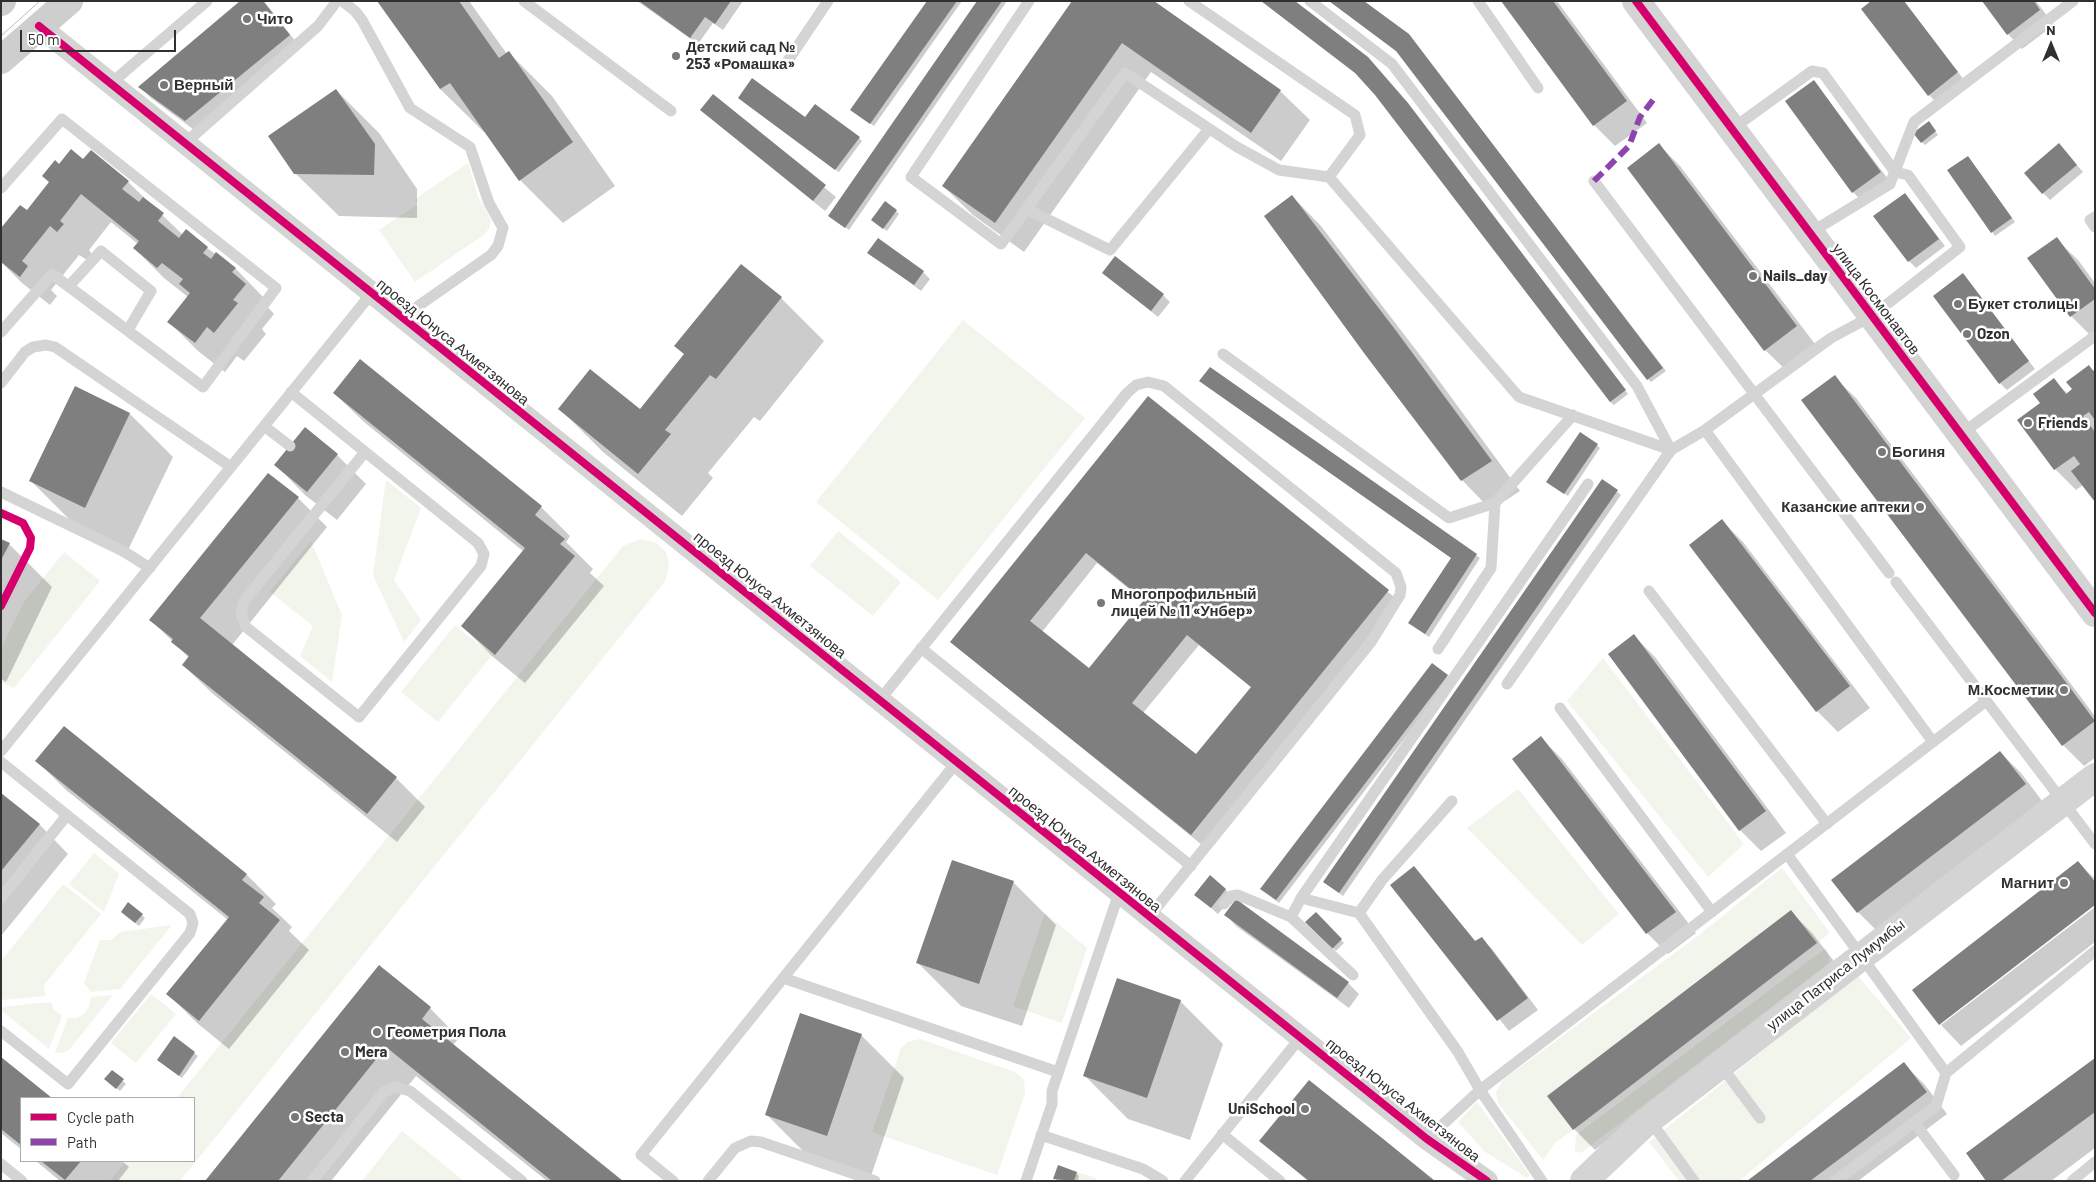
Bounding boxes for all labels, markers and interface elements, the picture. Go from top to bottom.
place label: Чито [257,10,293,28]
marker: Чито [241,13,253,25]
scale bar [22,20,179,52]
north arrow [2026,20,2076,70]
text: N [2046,21,2056,38]
text: 50 m [28,30,60,48]
place label: Детский сад № 253 «Ромашка» [686,38,796,73]
marker: Детский сад № 253 «Ромашка» [670,50,682,62]
place label: Верный [174,76,233,94]
marker: Верный [158,79,170,91]
street label: улица Космонавтов [1828,240,1924,358]
place label: Nails_day [1763,267,1828,285]
marker: Nails_day [1747,270,1759,282]
street label: проезд Юнуса Ахметзянова [373,275,533,409]
place label: Букет столицы [1968,295,2078,313]
marker: Букет столицы [1952,298,1964,310]
place label: Ozon [1977,325,2010,343]
marker: Ozon [1961,328,1973,340]
place label: Friends [2038,414,2088,432]
marker: Friends [2022,417,2034,429]
place label: Богиня [1892,443,1945,461]
marker: Богиня [1876,446,1888,458]
place label: Казанские аптеки [1781,498,1910,516]
marker: Казанские аптеки [1914,501,1926,513]
street label: проезд Юнуса Ахметзянова [690,528,850,662]
place label: Многопрофильный лицей № 11 «Унбер» [1111,585,1257,620]
marker: Многопрофильный лицей № 11 «Унбер» [1095,597,1107,609]
place label: М.Косметик [1968,681,2054,699]
marker: М.Косметик [2058,684,2070,696]
street label: проезд Юнуса Ахметзянова [1005,782,1165,916]
place label: Магнит [2001,874,2054,892]
marker: Магнит [2058,877,2070,889]
street label: улица Патриса Лумумбы [1763,916,1909,1034]
place label: Геометрия Пола [387,1023,506,1041]
marker: Геометрия Пола [371,1026,383,1038]
street label: проезд Юнуса Ахметзянова [1322,1034,1484,1166]
place label: Mera [355,1043,387,1061]
marker: Mera [339,1046,351,1058]
legend [20,1097,195,1162]
place label: UniSchool [1228,1100,1295,1118]
marker: UniSchool [1299,1103,1311,1115]
text: Cycle path [67,1108,134,1126]
place label: Secta [305,1108,344,1126]
marker: Secta [289,1111,301,1123]
text: Path [67,1133,97,1151]

